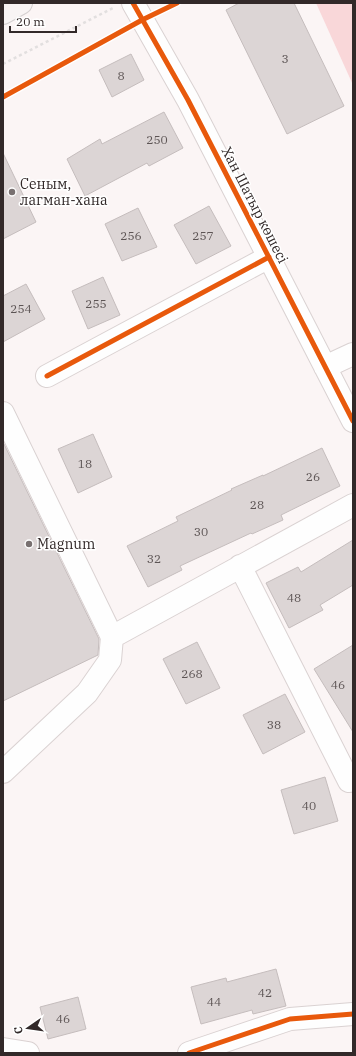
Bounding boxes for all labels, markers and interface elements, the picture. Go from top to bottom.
scale bar [10,8,76,34]
text: 20 m [16,14,45,29]
house number: 3 [281,51,289,66]
house number: 8 [117,68,125,83]
house number: 250 [146,132,168,147]
street label: Хан Шатыр көшесі [218,144,292,266]
place label: Сеным, лагман-хана [20,175,108,209]
marker: Сеным, лагман-хана [7,187,17,197]
house number: 256 [120,228,142,243]
house number: 257 [192,228,214,243]
house number: 255 [85,296,107,311]
house number: 254 [10,301,32,316]
house number: 18 [78,456,92,471]
house number: 26 [306,469,320,484]
house number: 28 [250,497,264,512]
house number: 30 [194,524,208,539]
place label: Magnum [37,535,95,553]
marker: Magnum [24,539,34,549]
house number: 32 [147,551,161,566]
house number: 48 [287,590,301,605]
house number: 268 [181,666,203,681]
house number: 46 [331,677,345,692]
house number: 38 [267,717,281,732]
house number: 40 [302,798,316,813]
house number: 42 [258,985,272,1000]
house number: 44 [207,994,221,1009]
north arrow [8,1008,48,1048]
house number: 46 [56,1011,70,1026]
text: С [11,1025,26,1035]

